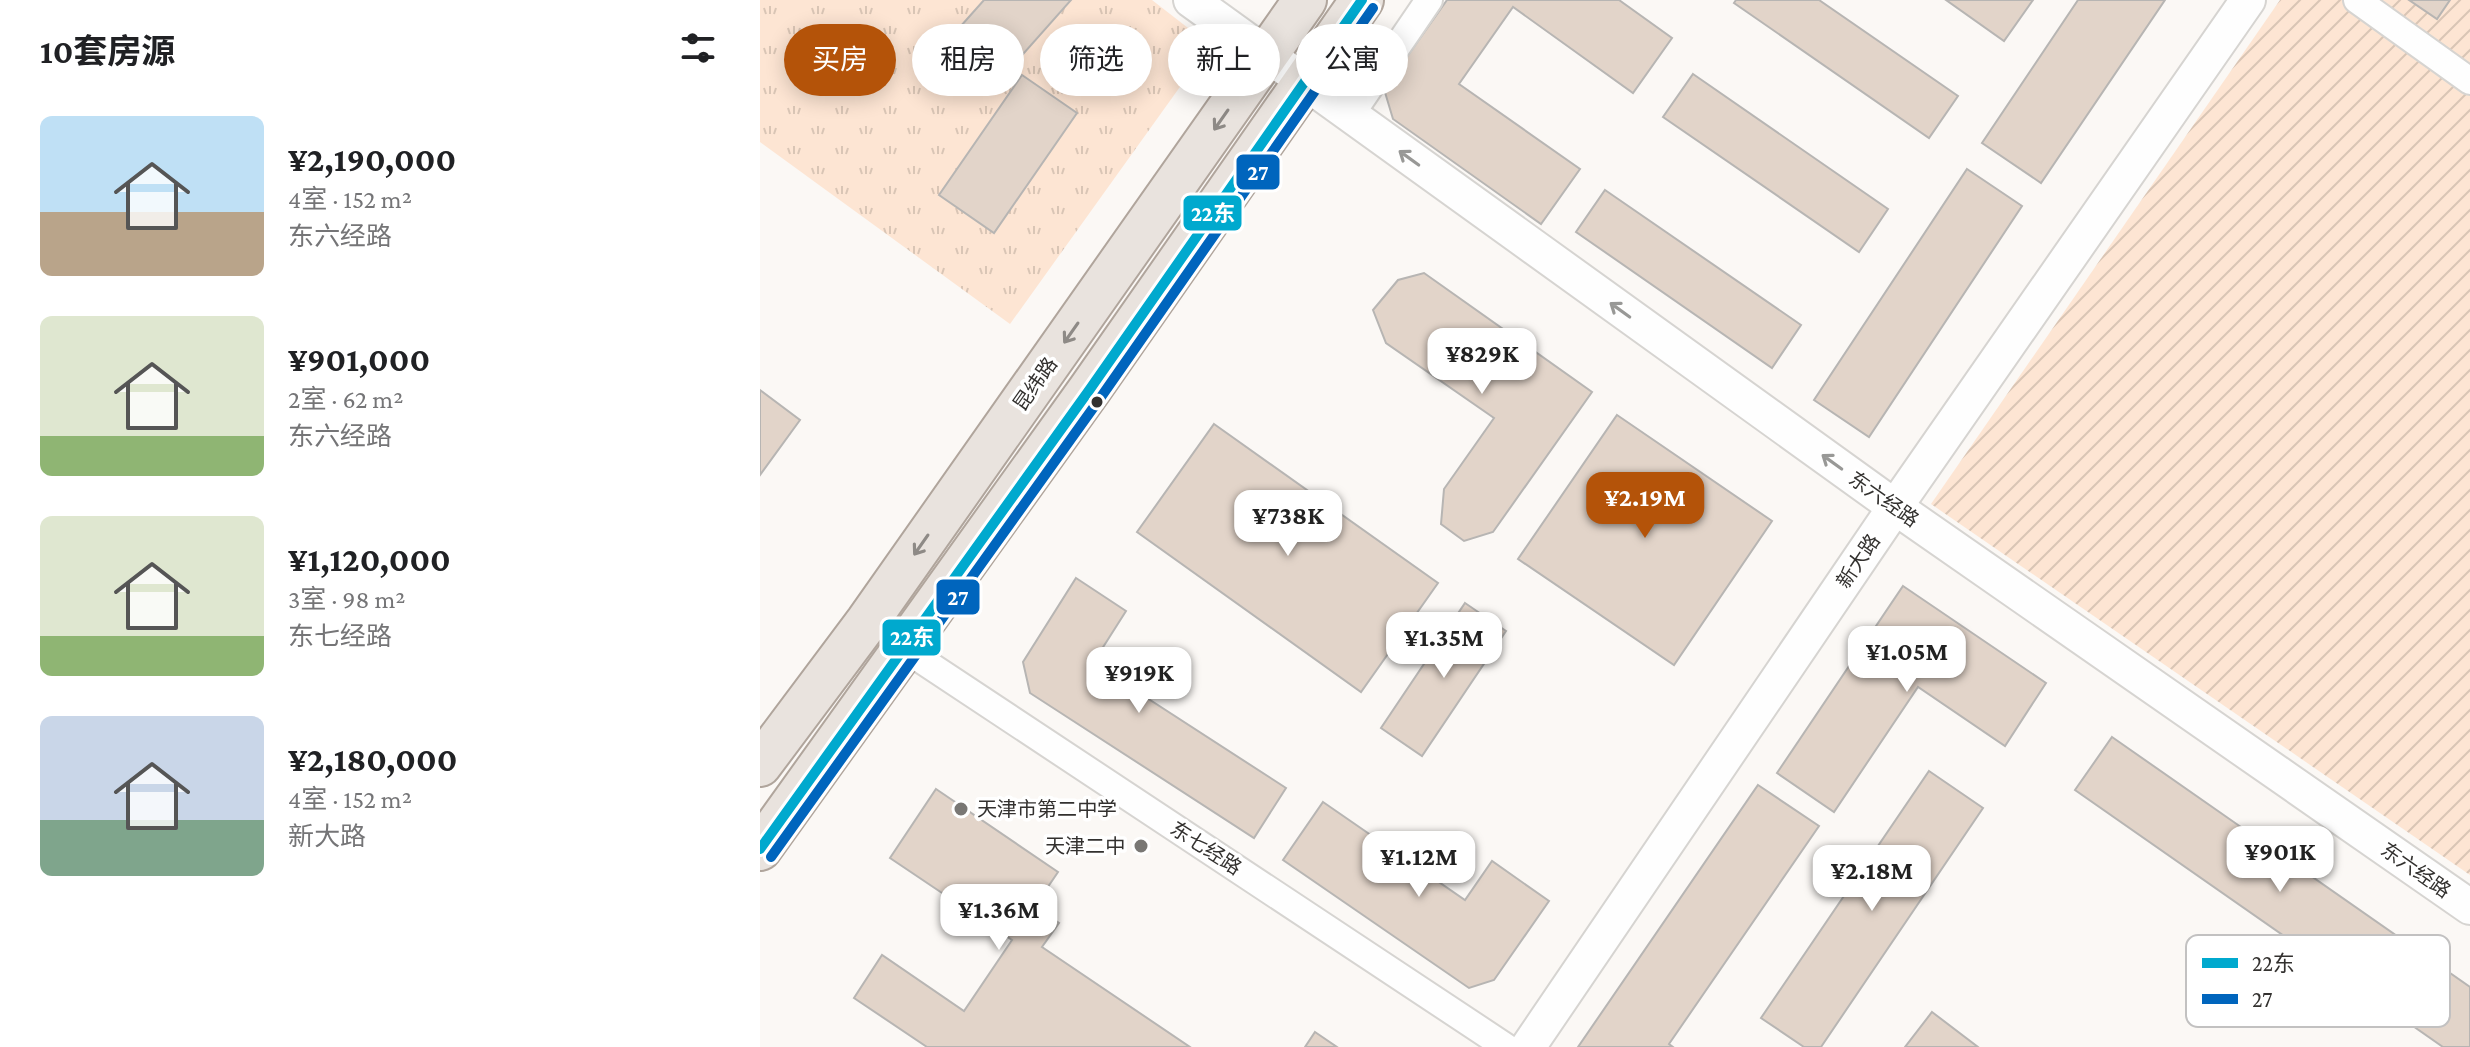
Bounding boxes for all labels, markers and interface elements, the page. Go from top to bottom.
chip: 买房 [784,24,896,96]
chip: 租房 [912,24,1024,96]
chip: 筛选 [1040,24,1152,96]
chip: 新上 [1168,24,1280,96]
chip: 公寓 [1296,24,1408,96]
icon: filters [676,26,720,70]
text: 10套房源 [40,33,175,70]
one-way arrow [1213,109,1230,130]
text: ¥2,190,000 [288,141,456,178]
icon: home [104,148,200,244]
one-way arrow [1399,150,1420,167]
line badge: 27 [1235,153,1281,191]
text: 27 [1247,160,1269,185]
text: 4室 · 152 m² [288,185,412,214]
line badge: 22东 [1182,194,1243,232]
text: 22东 [1191,201,1235,226]
text: 东六经路 [288,222,392,251]
one-way arrow [1610,302,1632,318]
one-way arrow [1063,321,1079,343]
pin: ¥829K [1426,328,1538,396]
text: ¥829K [1445,339,1519,368]
text: ¥901,000 [288,341,430,378]
icon: home [104,348,200,444]
street label: 昆纬路 [1009,353,1061,415]
text: 2室 · 62 m² [288,385,403,414]
unlabelled marker [1089,394,1105,410]
text: 东六经路 [288,422,392,451]
one-way arrow [1821,454,1843,470]
street label: 东六经路 [1845,467,1923,531]
pin: ¥2.19M [1580,472,1710,540]
text: ¥2.19M [1604,483,1686,512]
pin: ¥738K [1232,490,1344,558]
text: ¥738K [1252,501,1324,530]
street label: 新大路 [1832,530,1884,592]
one-way arrow [913,534,929,556]
text: ¥1,120,000 [288,541,451,578]
icon: home [104,548,200,644]
line badge: 27 [935,578,981,616]
text: 3室 · 98 m² [288,585,405,614]
text: 27 [947,585,969,610]
pin: ¥1.35M [1379,612,1509,680]
line badge: 22东 [881,618,942,657]
text: 东七经路 [288,622,392,651]
text: ¥1.35M [1404,623,1484,652]
text: 22东 [890,625,934,650]
pin: ¥1.05M [1842,626,1972,694]
text: ¥1.05M [1866,637,1948,666]
pin: ¥919K [1083,647,1195,715]
text: ¥919K [1104,658,1174,687]
text: ¥2,180,000 [288,741,457,778]
icon: home [104,748,200,844]
text: 4室 · 152 m² [288,785,412,814]
place label: 天津市第二中学 [977,798,1117,820]
marker: 天津市第二中学 [952,800,970,818]
street label: 东七经路 [1166,817,1246,879]
text: 新大路 [288,822,366,851]
pin: ¥901K [2224,826,2336,894]
pin: ¥1.12M [1354,831,1484,899]
place label: 天津二中 [1045,835,1125,857]
marker: 天津二中 [1132,837,1150,855]
text: ¥901K [2245,837,2315,866]
street label: 东六经路 [2377,838,2455,902]
text: ¥1.12M [1380,842,1458,871]
pin: ¥2.18M [1807,845,1937,913]
text: ¥2.18M [1831,856,1913,885]
pin: ¥1.36M [934,884,1064,952]
text: ¥1.36M [958,895,1040,924]
legend [2186,935,2450,1027]
text: 22东 [2252,951,2295,976]
text: 27 [2252,987,2272,1012]

